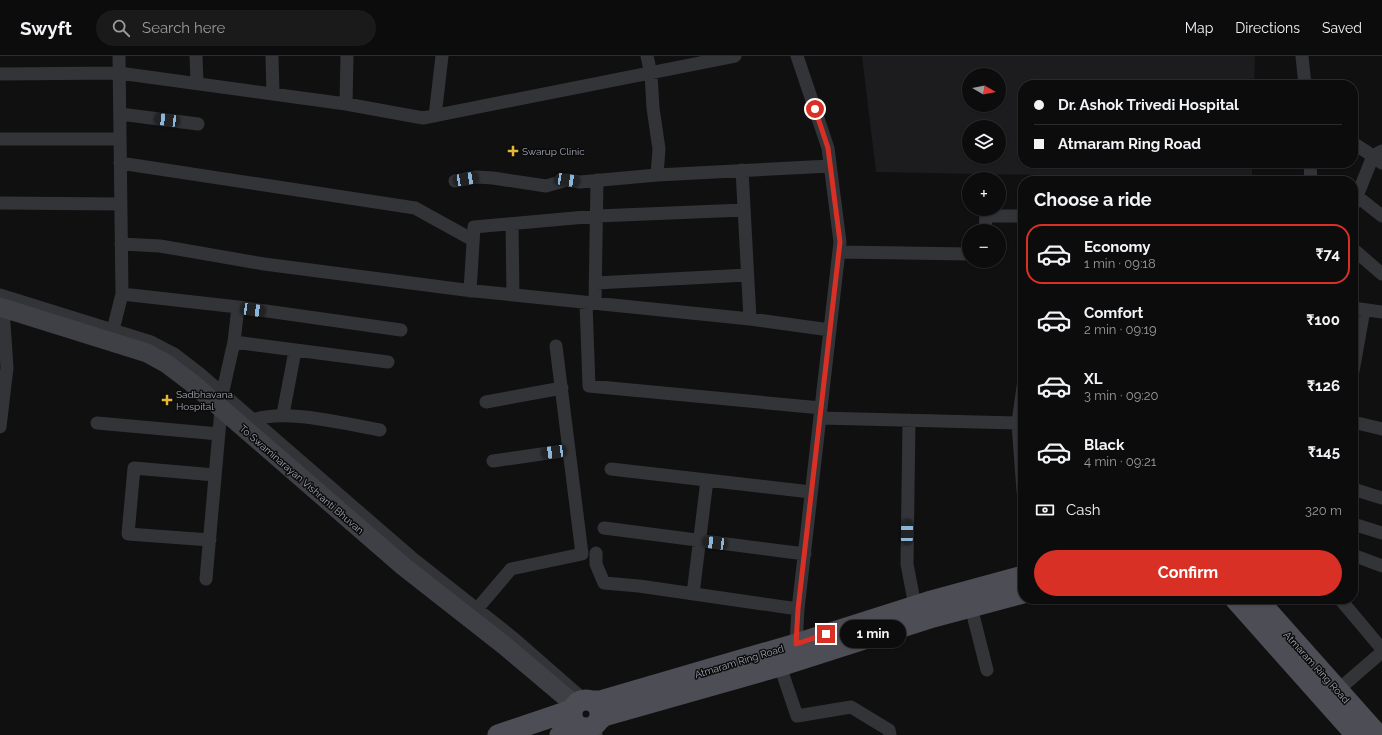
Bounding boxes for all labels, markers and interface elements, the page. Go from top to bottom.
search box [96,10,376,46]
text: Swyft [20,17,72,39]
icon: search [110,17,132,39]
text: Search here [142,19,225,37]
text: Map [1185,20,1213,36]
text: Directions [1235,20,1300,36]
text: Saved [1322,20,1362,36]
north arrow [962,68,1006,112]
map controls [962,68,1006,268]
text: Dr. Ashok Trivedi Hospital [1058,96,1239,114]
route start [806,100,824,118]
car [154,113,180,127]
button: layers [962,120,1006,164]
text: Atmaram Ring Road [1058,135,1201,153]
marker: Swarup Clinic [507,145,519,157]
place label: Swarup Clinic [522,146,585,157]
car [453,171,479,187]
car [554,172,580,188]
button: + [962,172,1006,216]
text: Choose a ride [1034,189,1152,210]
button: − [962,224,1006,268]
icon: car [1036,236,1072,272]
text: Economy [1084,238,1151,256]
text: ₹74 [1316,245,1340,263]
text: 1 min · 09:18 [1084,256,1156,271]
car [240,302,266,318]
icon: car [1036,302,1072,338]
text: Comfort [1084,304,1143,322]
text: ₹100 [1306,311,1340,329]
text: 2 min · 09:19 [1084,322,1157,337]
icon: car [1036,368,1072,404]
text: XL [1084,370,1102,388]
text: ₹126 [1307,377,1340,395]
text: 3 min · 09:20 [1084,388,1158,403]
place label: Sadbhavana Hospital [176,389,233,412]
marker: Sadbhavana Hospital [161,394,173,406]
street label: To Swaminarayan Vishranti Bhuvan [238,423,366,536]
icon: car [1036,434,1072,470]
text: Black [1084,436,1124,454]
text: ₹145 [1308,443,1340,461]
car [541,444,567,460]
text: 4 min · 09:21 [1084,454,1156,469]
icon: cash [1034,499,1056,521]
text: Cash [1066,501,1100,519]
text: 320 m [1305,503,1342,518]
car [901,520,913,544]
car [702,536,728,550]
button: Confirm [1034,550,1342,596]
callout: 1 min [840,620,906,648]
route end [817,625,835,643]
text: 1 min [857,626,889,641]
street label: Atmaram Ring Road [1282,629,1352,705]
street label: Atmaram Ring Road [693,643,785,680]

